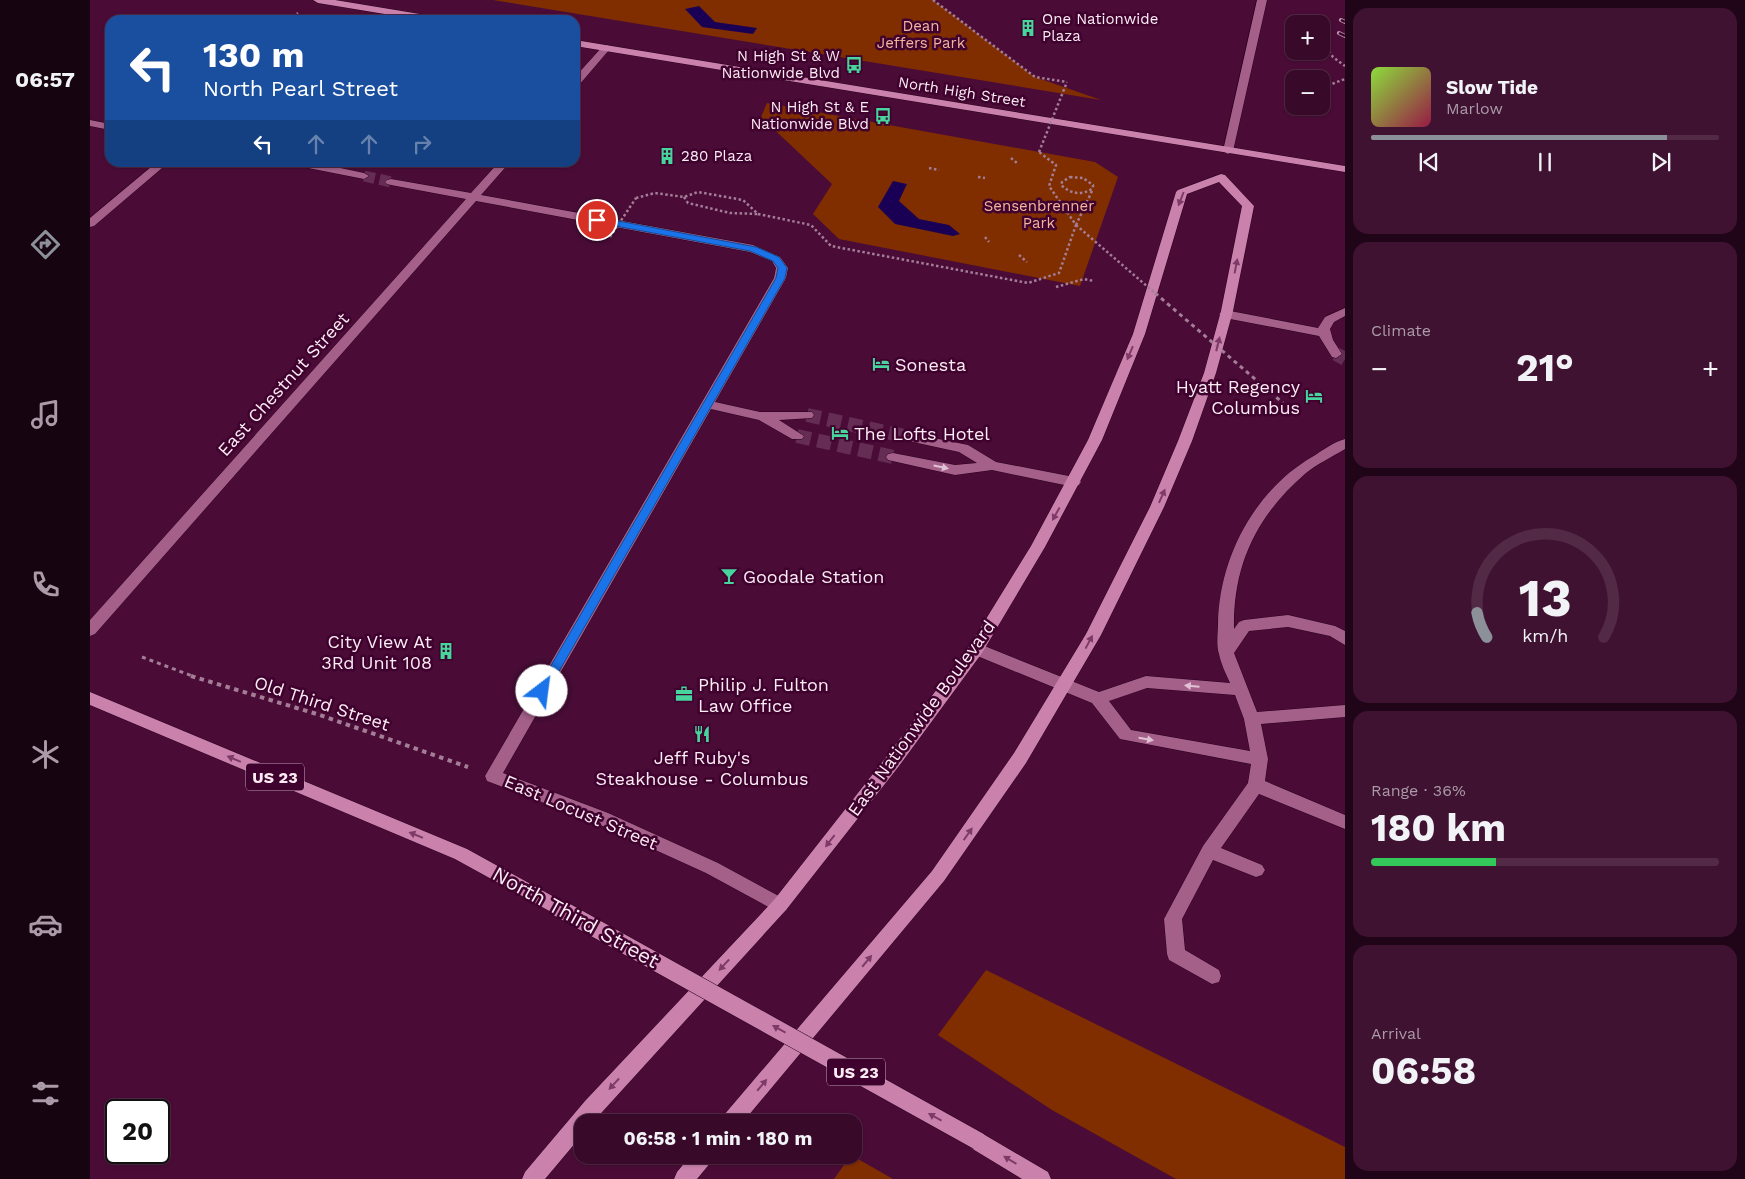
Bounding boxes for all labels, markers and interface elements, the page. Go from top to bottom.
place label: One Nationwide Plaza [1042,10,1158,45]
map controls [1285,15,1330,115]
button: + [1285,15,1330,60]
park label: Dean Jeffers Park [877,17,966,52]
building icon: One Nationwide Plaza [1018,18,1038,38]
text: 130 m [203,34,304,76]
icon: left [120,35,185,100]
place label: N High St & W Nationwide Blvd [721,47,840,82]
bus stop icon: N High St & W Nationwide Blvd [844,55,864,75]
text: 06:57 [15,67,75,92]
button: − [1285,70,1330,115]
street label: North High Street [897,73,1028,111]
text: North Pearl Street [203,76,398,101]
text: Slow Tide [1446,76,1538,99]
place label: N High St & E Nationwide Blvd [750,98,869,133]
text: Marlow [1446,99,1503,118]
bus stop icon: N High St & E Nationwide Blvd [873,106,893,126]
icon: left [249,130,277,158]
icon: ahead [302,130,330,158]
icon: ahead [355,130,383,158]
icon: right [408,130,436,158]
building icon: 280 Plaza [657,146,677,166]
place label: 280 Plaza [681,147,753,165]
icon: previous [1415,148,1443,176]
icon: pause [1531,148,1559,176]
icon: next [1647,148,1675,176]
one-way arrow [1177,192,1185,207]
park label: Sensenbrenner Park [984,197,1094,232]
pin [576,199,618,241]
icon: arrive [583,206,611,234]
icon: directions [28,227,63,262]
one-way arrow [1232,258,1240,274]
street label: East Chestnut Street [213,308,353,460]
text: Climate [1371,321,1431,340]
one-way arrow [1214,336,1222,351]
one-way arrow [1126,346,1134,360]
text: 21° [1516,346,1574,390]
text: − [1371,352,1388,385]
text: + [1702,352,1719,385]
hotel icon: Sonesta [871,354,891,374]
place label: Sonesta [895,354,966,375]
place label: Hyatt Regency Columbus [1176,376,1301,418]
hotel icon: Hyatt Regency Columbus [1304,386,1324,406]
icon: music [28,397,63,432]
hotel icon: The Lofts Hotel [830,423,850,443]
place label: The Lofts Hotel [854,423,990,444]
one-way arrow [933,464,949,472]
one-way arrow [1158,489,1166,503]
one-way arrow [1052,508,1061,521]
bar icon: Goodale Station [719,566,739,586]
place label: Goodale Station [743,566,884,587]
icon: phone [28,567,63,602]
text: 13 [1518,568,1572,629]
street label: East Nationwide Boulevard [843,616,999,820]
text: km/h [1522,625,1568,646]
place label: City View At 3Rd Unit 108 [321,631,432,673]
one-way arrow [1085,635,1094,648]
building icon: City View At 3Rd Unit 108 [436,641,456,661]
position arrow [515,664,567,716]
street label: Old Third Street [252,671,393,735]
place label: Philip J. Fulton Law Office [698,674,829,716]
one-way arrow [1184,682,1200,690]
office icon: Philip J. Fulton Law Office [674,684,694,704]
restaurant icon: Jeff Ruby's Steakhouse - Columbus [692,724,712,744]
one-way arrow [1139,735,1155,743]
icon: climate [28,737,63,772]
place label: Jeff Ruby's Steakhouse - Columbus [595,747,809,789]
one-way arrow [227,755,241,763]
road number: US 23 [246,764,304,790]
street label: East Locust Street [501,770,661,854]
text: Range · 36% [1371,781,1466,800]
text: 180 km [1371,806,1506,850]
one-way arrow [963,827,973,841]
one-way arrow [409,831,423,839]
one-way arrow [824,834,835,847]
street label: North Third Street [488,861,664,973]
icon: car [28,907,63,942]
one-way arrow [862,955,873,968]
one-way arrow [718,958,730,970]
text: Arrival [1371,1024,1421,1043]
one-way arrow [771,1025,786,1033]
text: 06:58 [1371,1049,1476,1093]
road number: US 23 [827,1058,885,1086]
icon: filters [28,1076,63,1111]
one-way arrow [608,1078,620,1090]
one-way arrow [757,1079,768,1092]
speed limit sign: 20 [105,1099,170,1164]
one-way arrow [929,1113,942,1122]
text: 06:58 · 1 min · 180 m [624,1127,812,1150]
one-way arrow [1003,1156,1016,1165]

